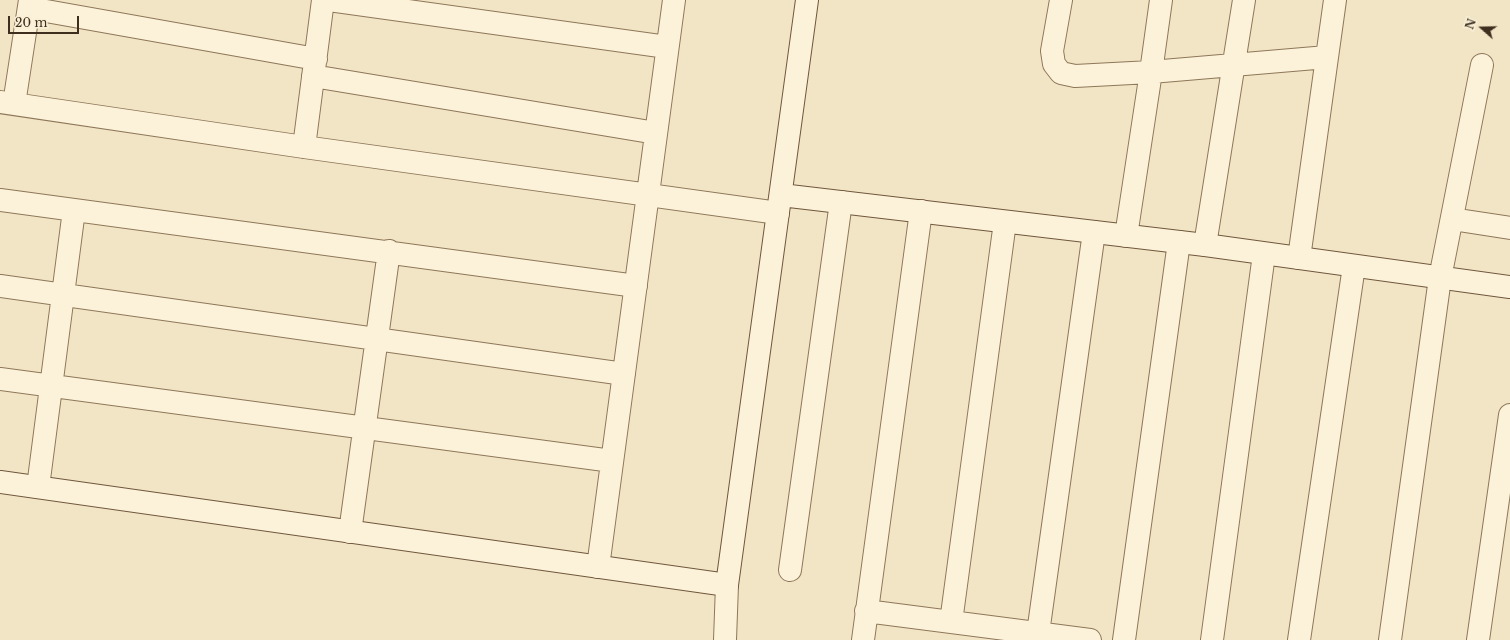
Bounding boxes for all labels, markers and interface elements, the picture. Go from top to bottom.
scale bar [10,8,81,34]
north arrow [1462,8,1502,48]
text: 20 m [15,15,47,30]
text: N [1462,17,1479,31]

